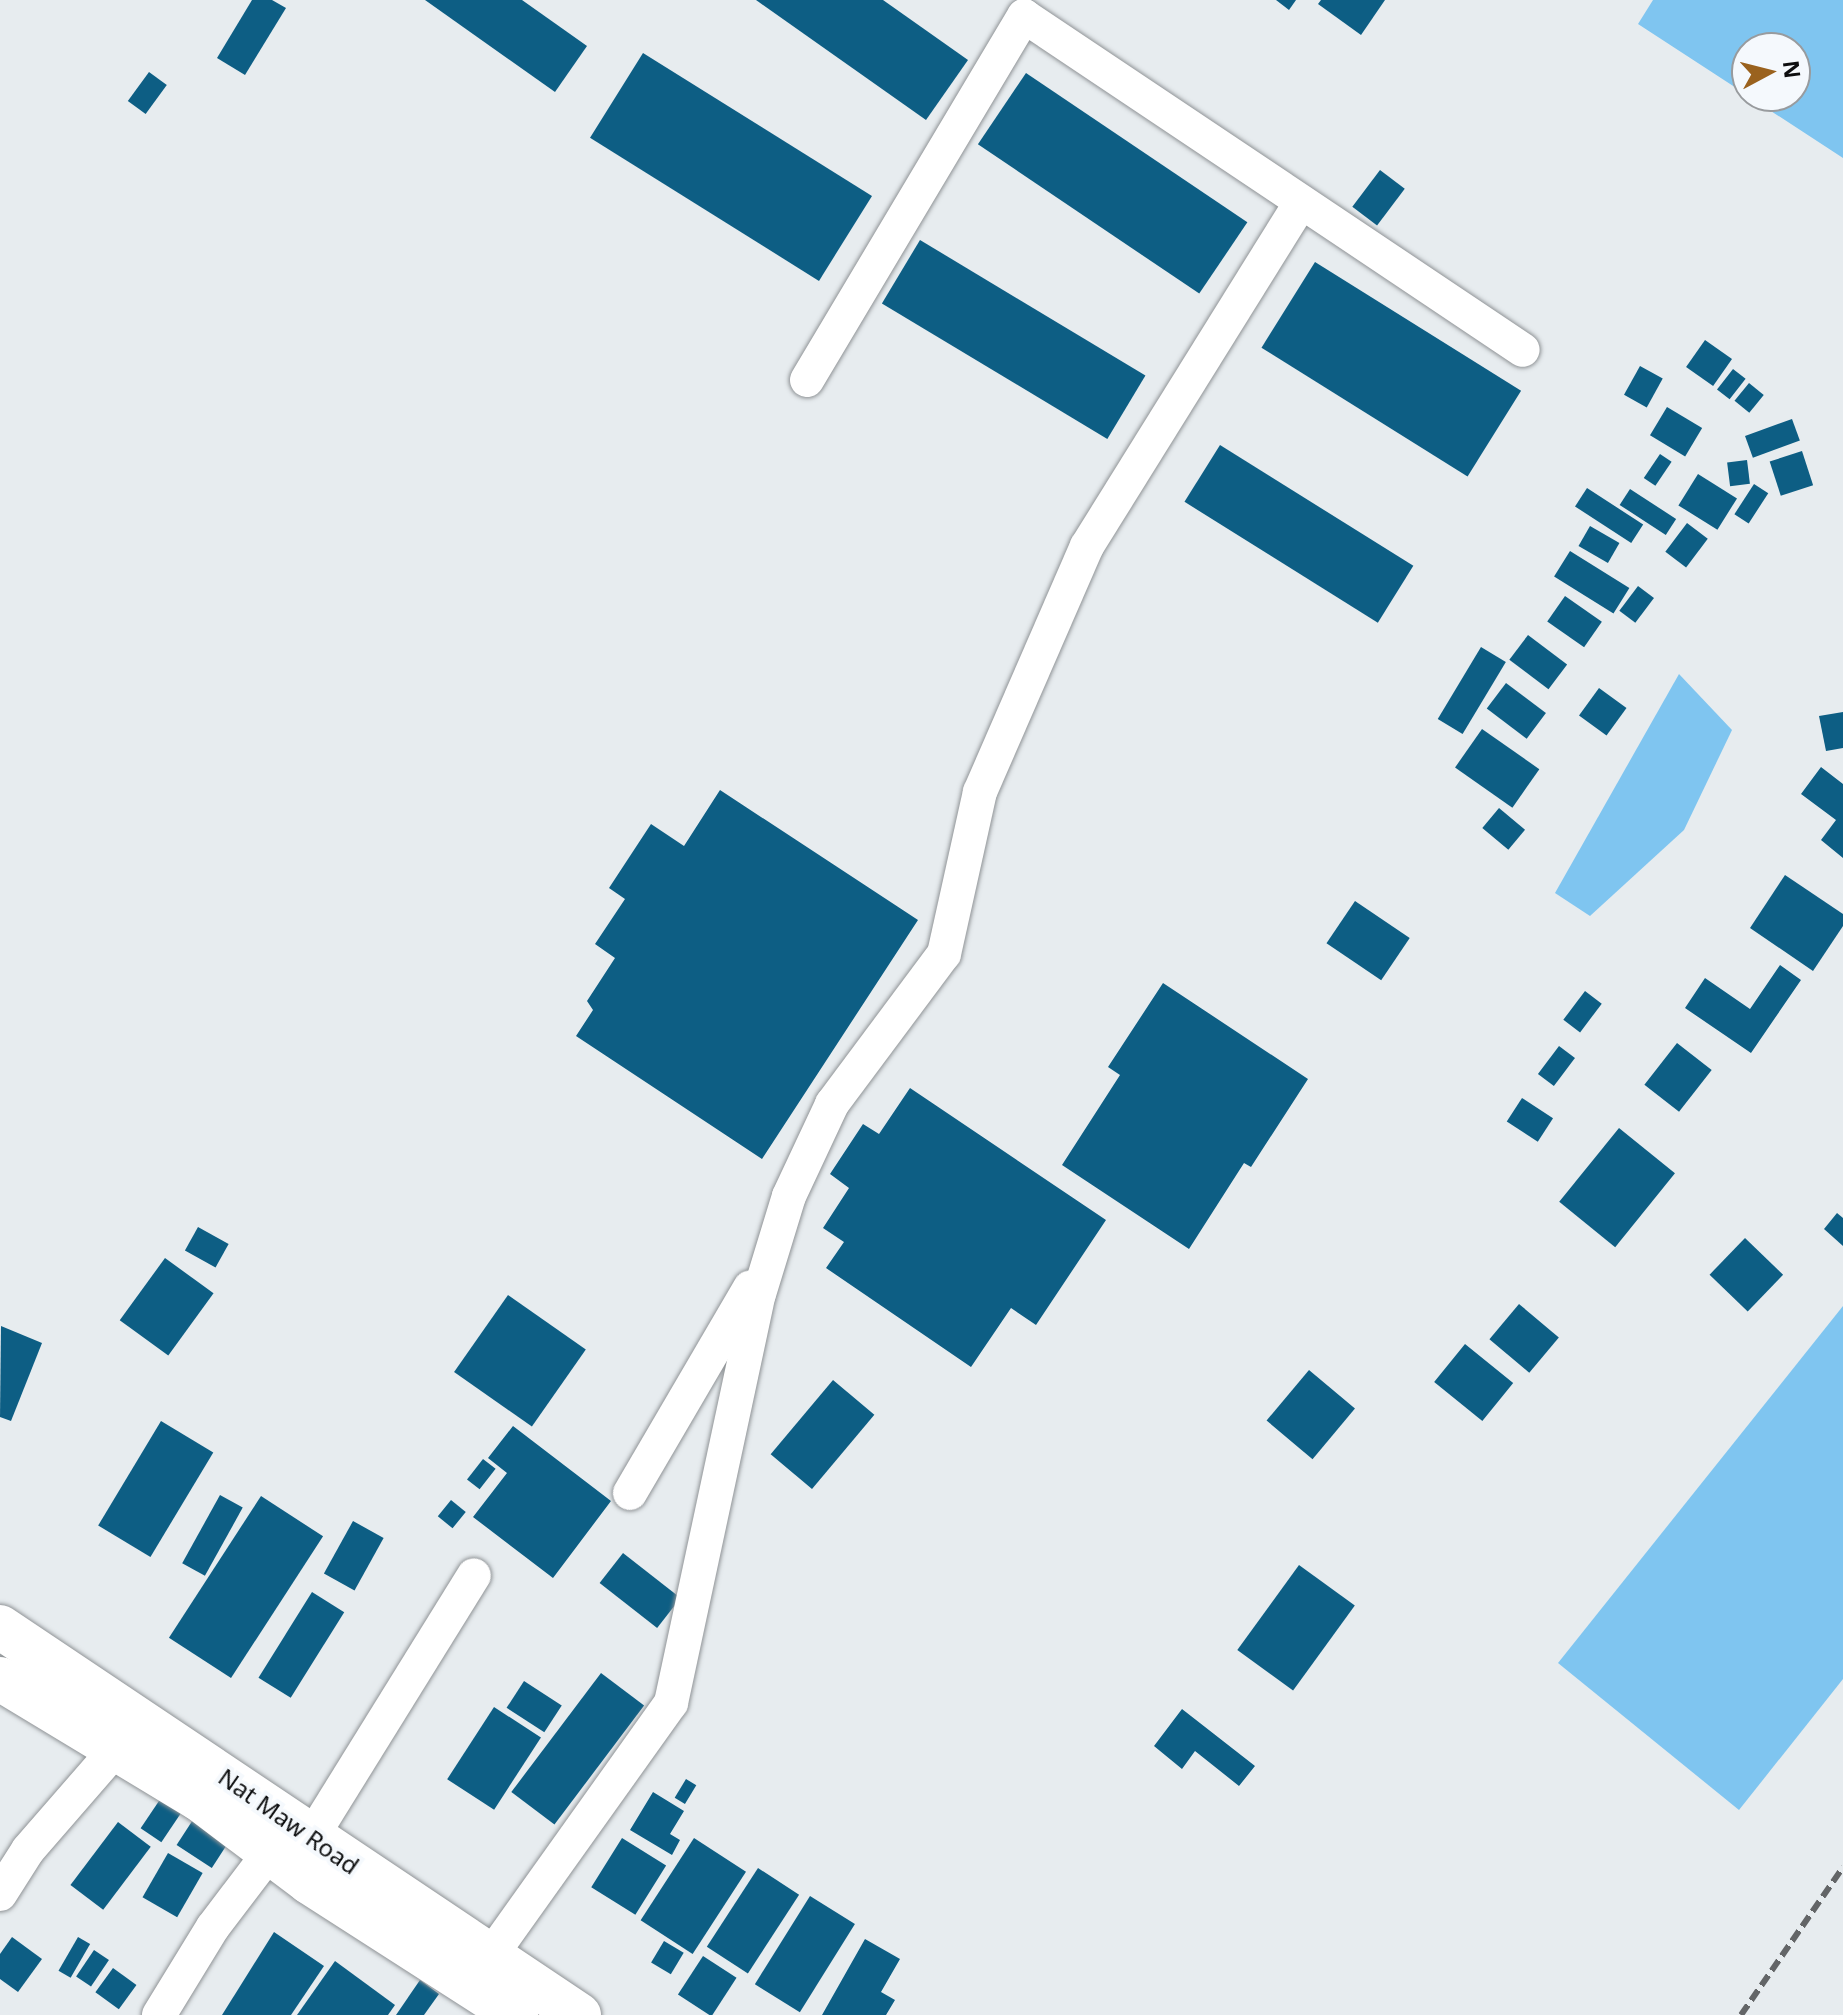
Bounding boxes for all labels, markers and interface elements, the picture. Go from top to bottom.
north arrow [1731,32,1811,112]
text: N [1777,59,1809,80]
street label: Nat Maw Road [213,1762,365,1880]

